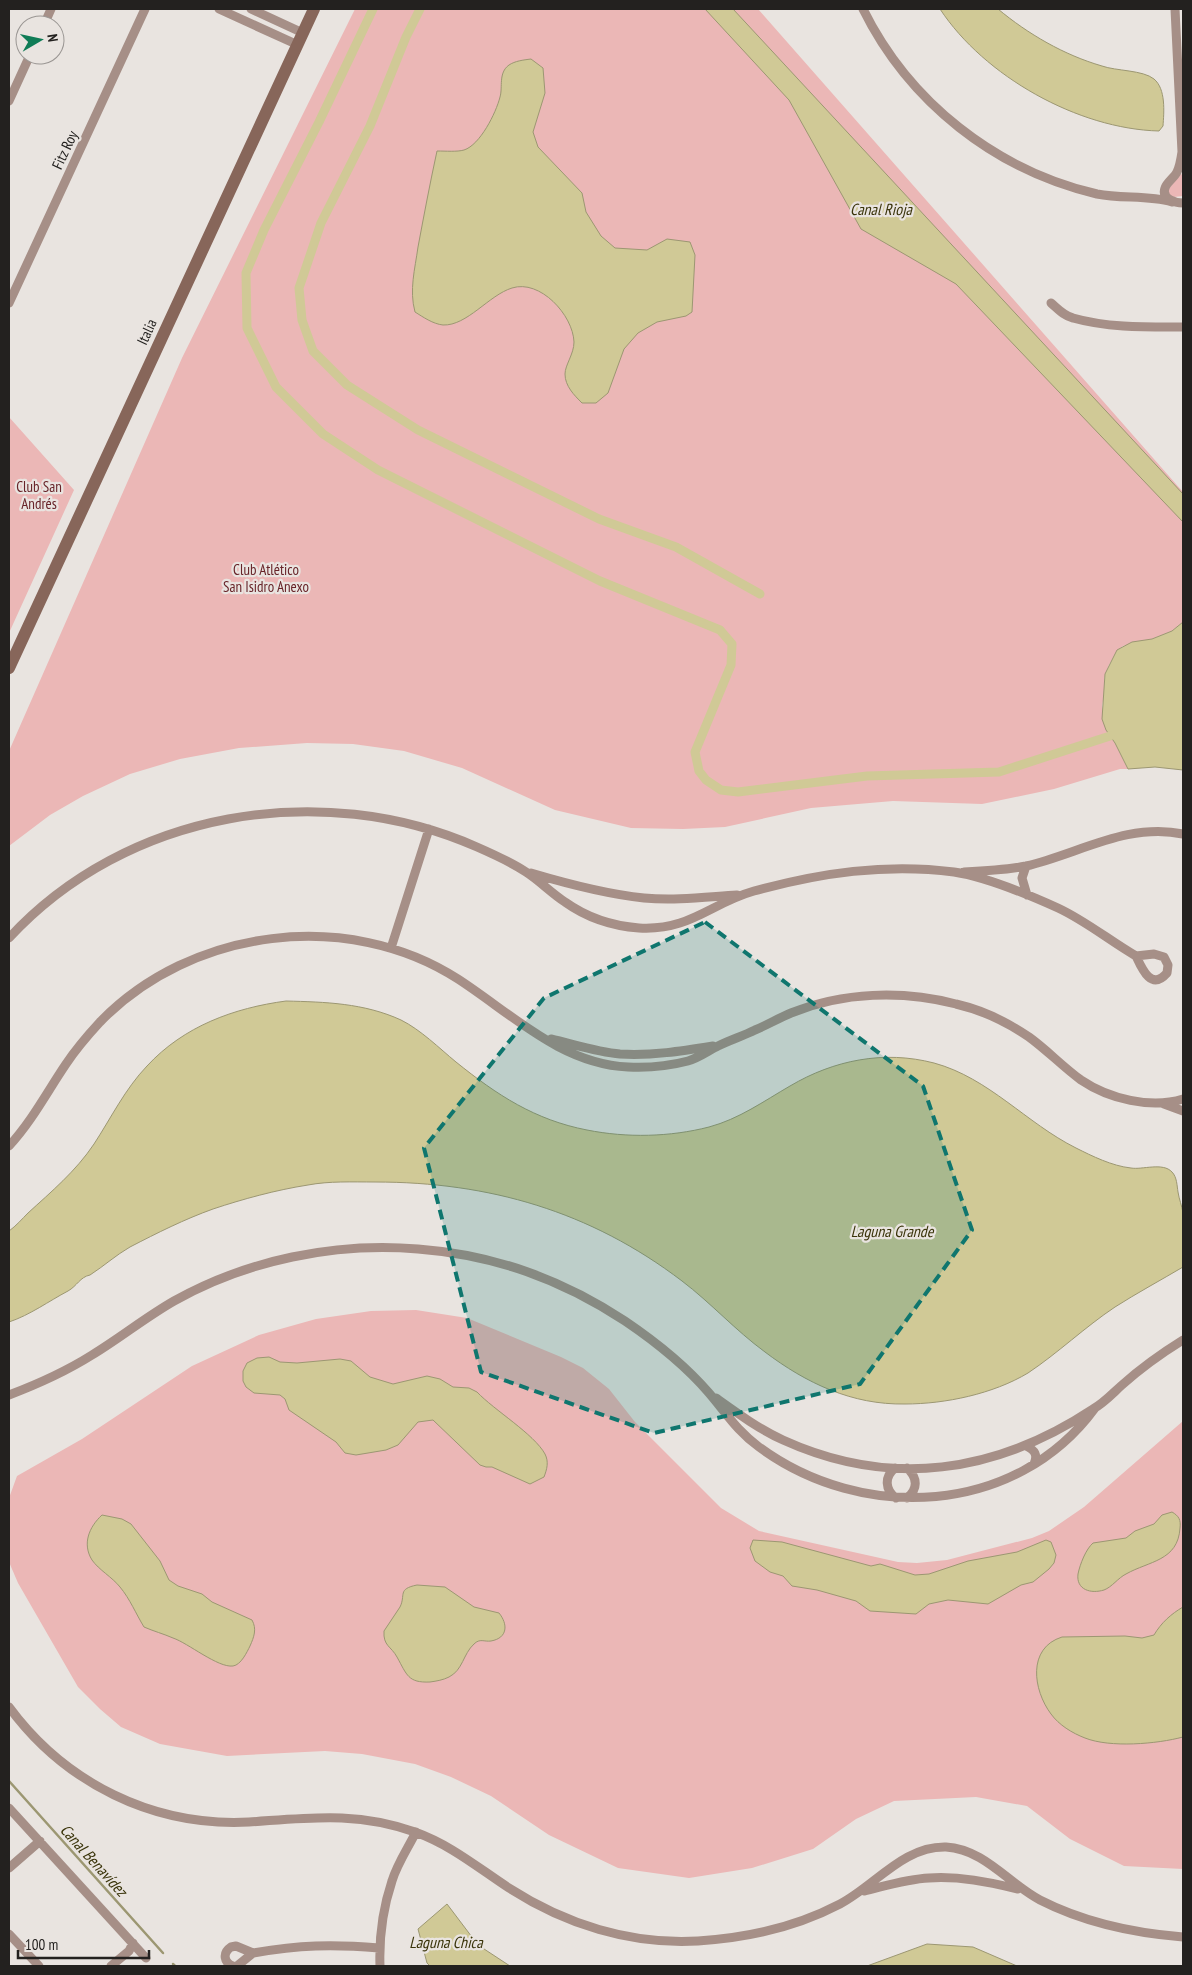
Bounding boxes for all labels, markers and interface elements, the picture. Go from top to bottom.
north arrow [15,15,65,65]
text: N [43,33,62,43]
street label: Fitz Roy [47,127,82,172]
water label: Canal Rioja [850,199,914,219]
street label: Italia [132,316,161,348]
park label: Club San Andrés [16,477,62,513]
park label: Club Atlético San Isidro Anexo [223,560,309,596]
water label: Laguna Grande [851,1221,935,1241]
water label: Canal Benavídez [56,1820,133,1902]
scale bar [18,1928,149,1960]
water label: Laguna Chica [409,1932,484,1952]
text: 100 m [25,1935,58,1954]

